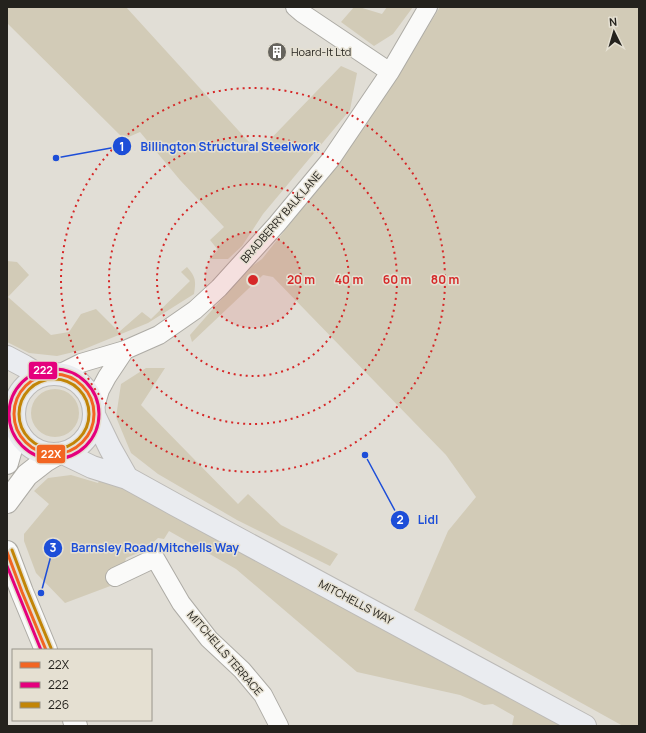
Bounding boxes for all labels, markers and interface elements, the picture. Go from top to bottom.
north arrow [594,12,634,52]
text: N [608,14,618,29]
building icon: Hoard-It Ltd [266,41,288,63]
place label: Hoard-It Ltd [291,44,351,59]
callout: Billington Structural Steelwork [112,134,327,158]
text: 1 [119,138,125,155]
text: Billington Structural Steelwork [140,138,320,155]
street label: BRADBERRY BALK LANE [237,168,325,266]
text: 20 m [287,271,315,288]
text: 40 m [335,271,363,288]
text: 60 m [383,271,411,288]
text: 80 m [431,271,459,288]
centre of rings [246,273,260,287]
line badge: 222 [28,361,58,380]
text: 222 [33,362,53,377]
line badge: 22X [36,444,66,464]
text: 22X [41,446,62,461]
callout: Lidl [390,508,447,532]
text: 2 [396,511,404,528]
text: Lidl [418,511,438,528]
callout: Barnsley Road/Mitchells Way [43,536,247,560]
text: 3 [50,539,57,556]
text: Barnsley Road/Mitchells Way [71,539,239,556]
street label: MITCHELLS WAY [316,576,397,628]
street label: MITCHELLS TERRACE [184,607,266,698]
legend [12,649,152,721]
text: 22X [48,656,70,673]
text: 222 [48,676,69,693]
text: 226 [48,696,69,713]

